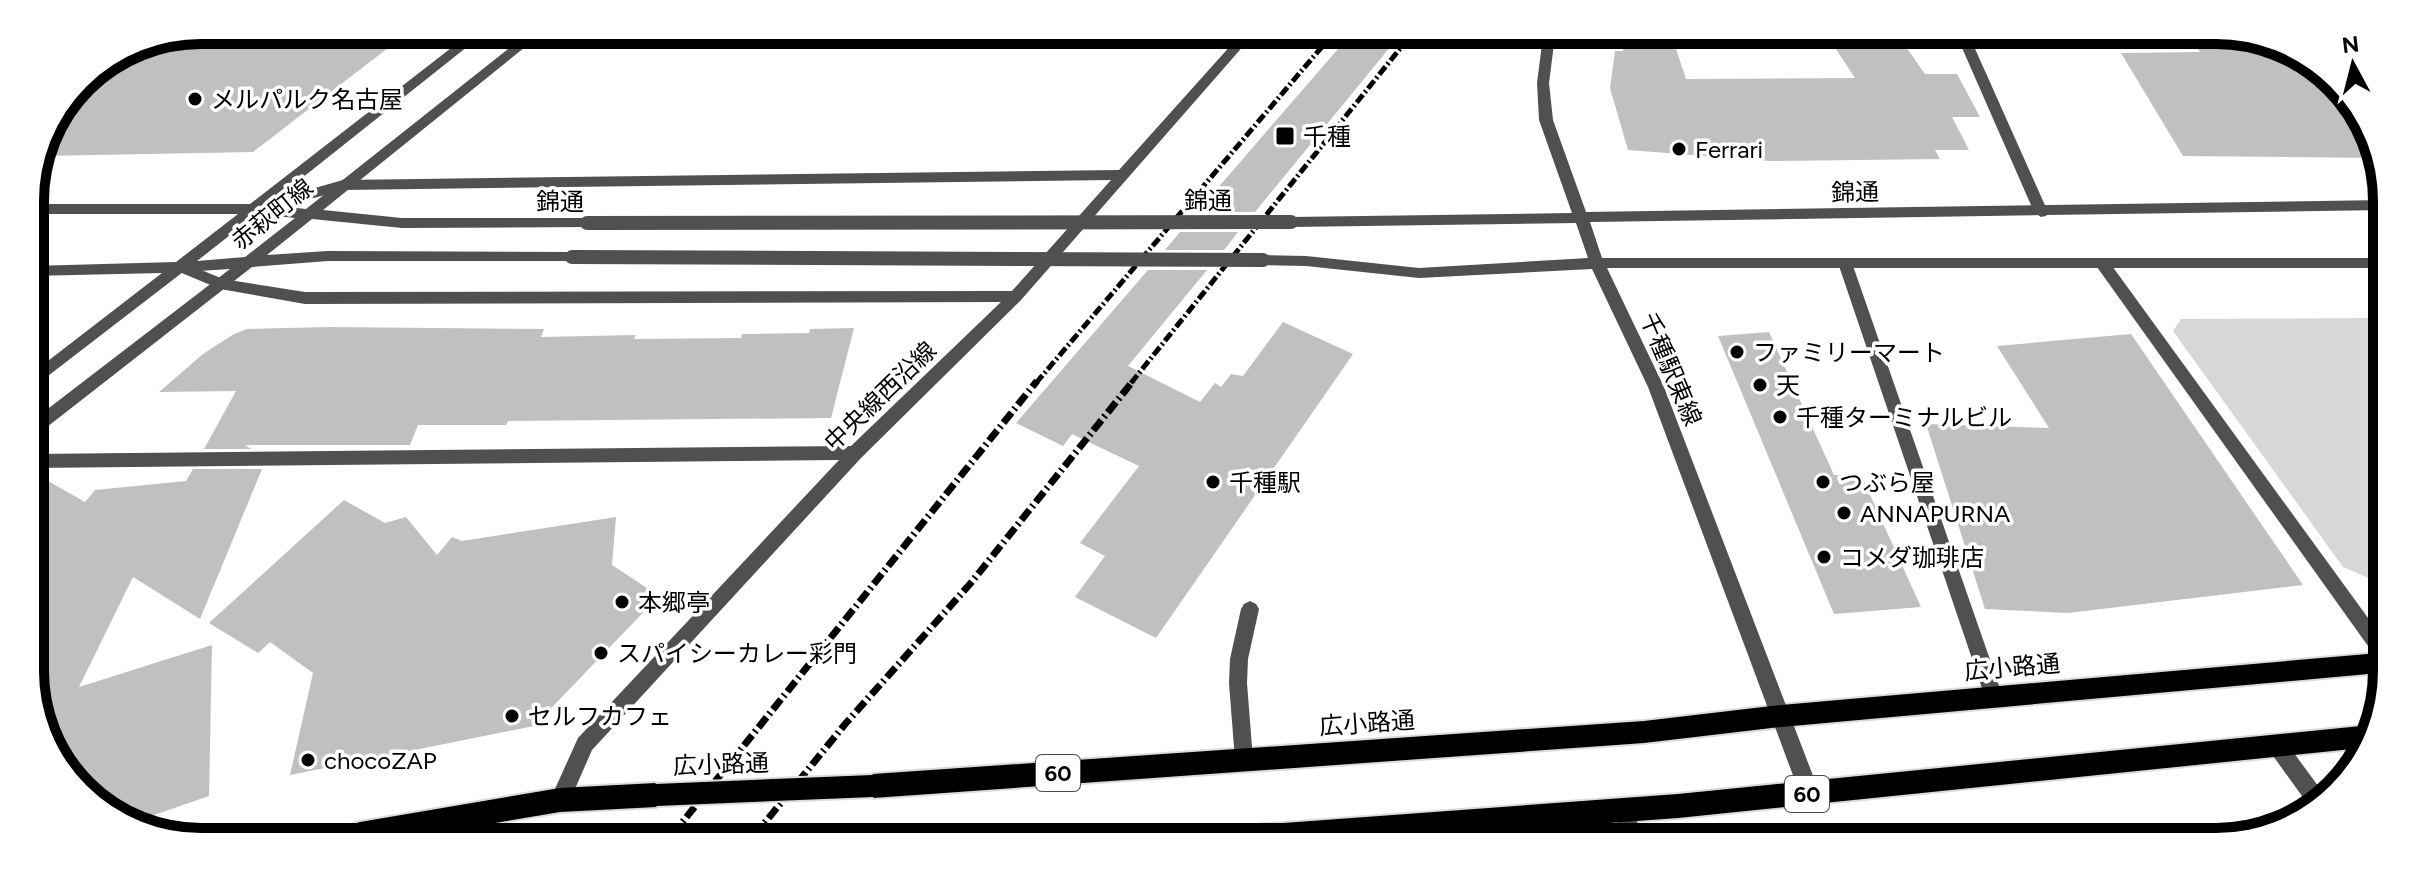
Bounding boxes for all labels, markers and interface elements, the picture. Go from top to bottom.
north arrow [2313,24,2393,104]
text: N [2341,30,2361,59]
place label: メルパルク名古屋 [211,85,403,114]
marker: メルパルク名古屋 [186,90,204,108]
place label: 千種 [1303,122,1351,151]
marker: 千種 [1274,125,1296,147]
place label: Ferrari [1695,135,1763,164]
marker: Ferrari [1670,140,1688,158]
street label: 赤萩町線 [226,173,318,255]
street label: 錦通 [1831,177,1879,207]
street label: 錦通 [1184,186,1232,215]
street label: 錦通 [536,187,584,216]
street label: 千種駅東線 [1634,308,1708,430]
street label: 中央線西沿線 [818,336,942,456]
place label: ファミリーマート [1753,338,1945,367]
marker: ファミリーマート [1728,343,1746,361]
place label: 天 [1776,371,1800,400]
marker: 天 [1751,376,1769,394]
place label: 千種ターミナルビル [1796,403,2012,432]
marker: 千種ターミナルビル [1771,408,1789,426]
place label: 千種駅 [1229,468,1301,497]
place label: つぶら屋 [1839,468,1935,497]
marker: 千種駅 [1204,473,1222,491]
marker: つぶら屋 [1814,473,1832,491]
place label: ANNAPURNA [1860,499,2011,528]
marker: ANNAPURNA [1835,504,1853,522]
place label: コメダ珈琲店 [1840,543,1984,572]
marker: コメダ珈琲店 [1815,548,1833,566]
place label: 本郷亭 [638,588,710,617]
marker: 本郷亭 [613,593,631,611]
place label: スパイシーカレー彩門 [617,639,857,668]
marker: スパイシーカレー彩門 [592,644,610,662]
street label: 広小路通 [1963,648,2061,686]
place label: セルフカフェ [528,702,672,731]
street label: 広小路通 [1318,705,1416,741]
marker: セルフカフェ [503,707,521,725]
place label: chocoZAP [324,746,437,775]
street label: 広小路通 [673,748,769,780]
marker: chocoZAP [299,751,317,769]
road number: 60 [1036,755,1080,791]
road number: 60 [1785,776,1829,812]

